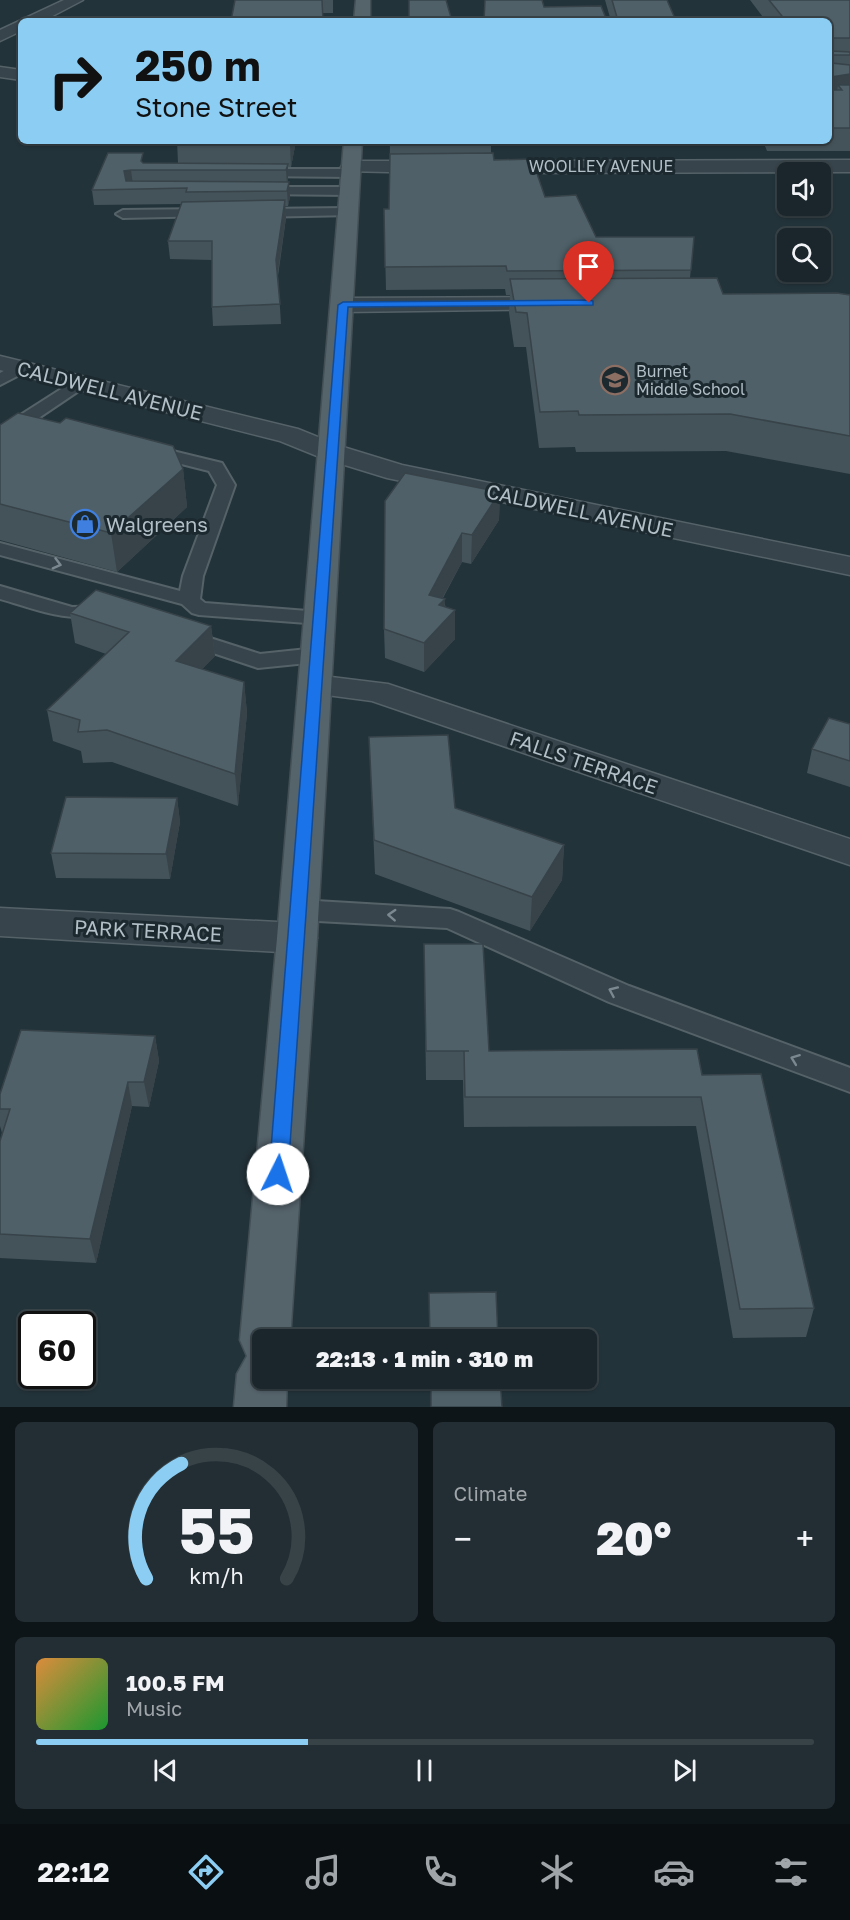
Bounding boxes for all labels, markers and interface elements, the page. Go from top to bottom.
text: 250 m [135,40,261,90]
icon: right [36,42,114,120]
text: Stone Street [135,91,298,123]
street label: WOOLLEY AVENUE [529,156,673,176]
map controls [777,162,831,282]
button: sound [777,162,831,216]
button: search [777,228,831,282]
pin [563,241,614,303]
icon: arrive [572,250,605,283]
street label: CALDWELL AVENUE [15,355,205,425]
place label: Burnet Middle School [636,361,745,399]
school or university icon: Burnet Middle School [599,364,631,396]
street label: CALDWELL AVENUE [484,478,676,542]
shop icon: Walgreens [69,508,101,540]
place label: Walgreens [106,512,208,536]
one-way arrow [51,557,61,570]
street label: FALLS TERRACE [507,725,661,799]
one-way arrow [387,909,396,922]
street label: PARK TERRACE [74,914,222,946]
one-way arrow [608,986,619,998]
one-way arrow [790,1054,801,1066]
position arrow [246,1142,310,1206]
speed limit sign: 60 [18,1311,96,1389]
text: 22:13 · 1 min · 310 m [316,1345,533,1372]
text: Climate [454,1481,527,1505]
text: 55 [178,1492,254,1567]
text: 20° [596,1511,671,1565]
text: − [454,1519,472,1558]
text: + [796,1519,814,1558]
text: km/h [189,1563,244,1589]
text: 100.5 FM [126,1669,225,1696]
text: Music [126,1696,182,1720]
icon: previous [149,1754,182,1787]
icon: pause [408,1754,441,1787]
icon: next [668,1754,701,1787]
icon: directions [185,1851,227,1893]
icon: music [302,1851,344,1893]
icon: phone [419,1851,461,1893]
icon: climate [536,1851,578,1893]
icon: car [653,1851,695,1893]
icon: filters [770,1851,812,1893]
text: 22:12 [38,1856,110,1888]

